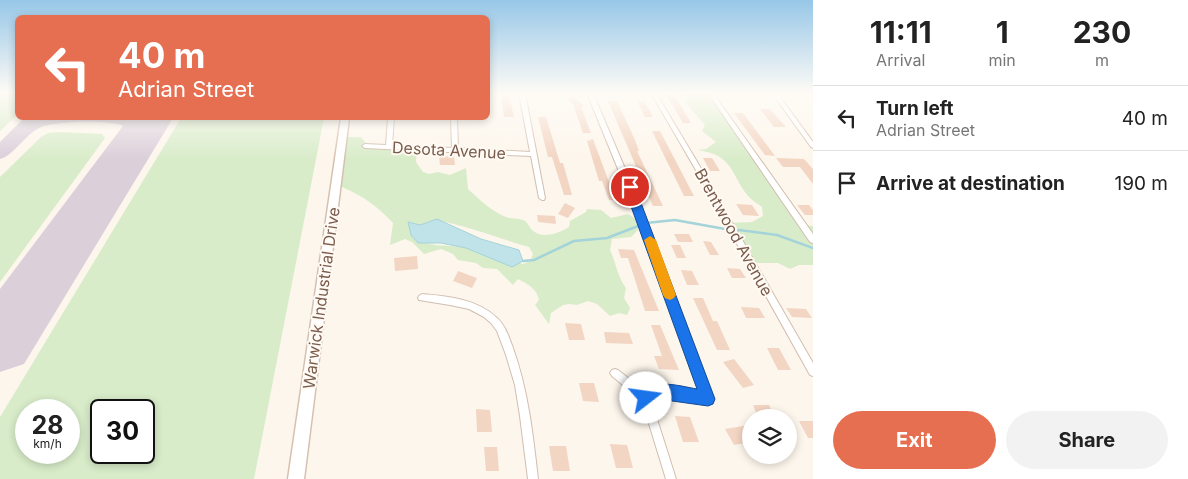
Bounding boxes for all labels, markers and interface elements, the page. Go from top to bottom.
text: 11:11 [870,14,932,50]
text: 1 [996,14,1009,50]
text: 230 [1073,14,1131,50]
text: 40 m [118,34,206,76]
icon: left [35,35,100,100]
text: Arrival [876,50,925,70]
text: min [988,50,1016,70]
text: m [1095,50,1109,70]
text: Adrian Street [118,76,254,102]
text: Turn left [876,97,954,120]
icon: left [833,104,861,132]
text: 40 m [1122,107,1168,130]
text: Adrian Street [876,120,975,140]
street label: Desota Avenue [392,137,506,163]
street label: Brentwood Avenue [691,165,777,299]
pin [609,166,651,208]
icon: arrive [833,169,861,197]
text: Arrive at destination [876,172,1065,195]
text: 190 m [1115,172,1168,195]
icon: arrive [616,173,644,201]
street label: Warwick Industrial Drive [298,206,344,390]
position arrow [619,371,671,423]
speed limit sign: 30 [90,399,155,464]
map controls [742,409,797,464]
button: layers [742,409,797,464]
text: 28 [31,410,64,440]
button: Exit [833,411,996,469]
button: Share [1006,411,1168,469]
text: km/h [33,436,62,451]

